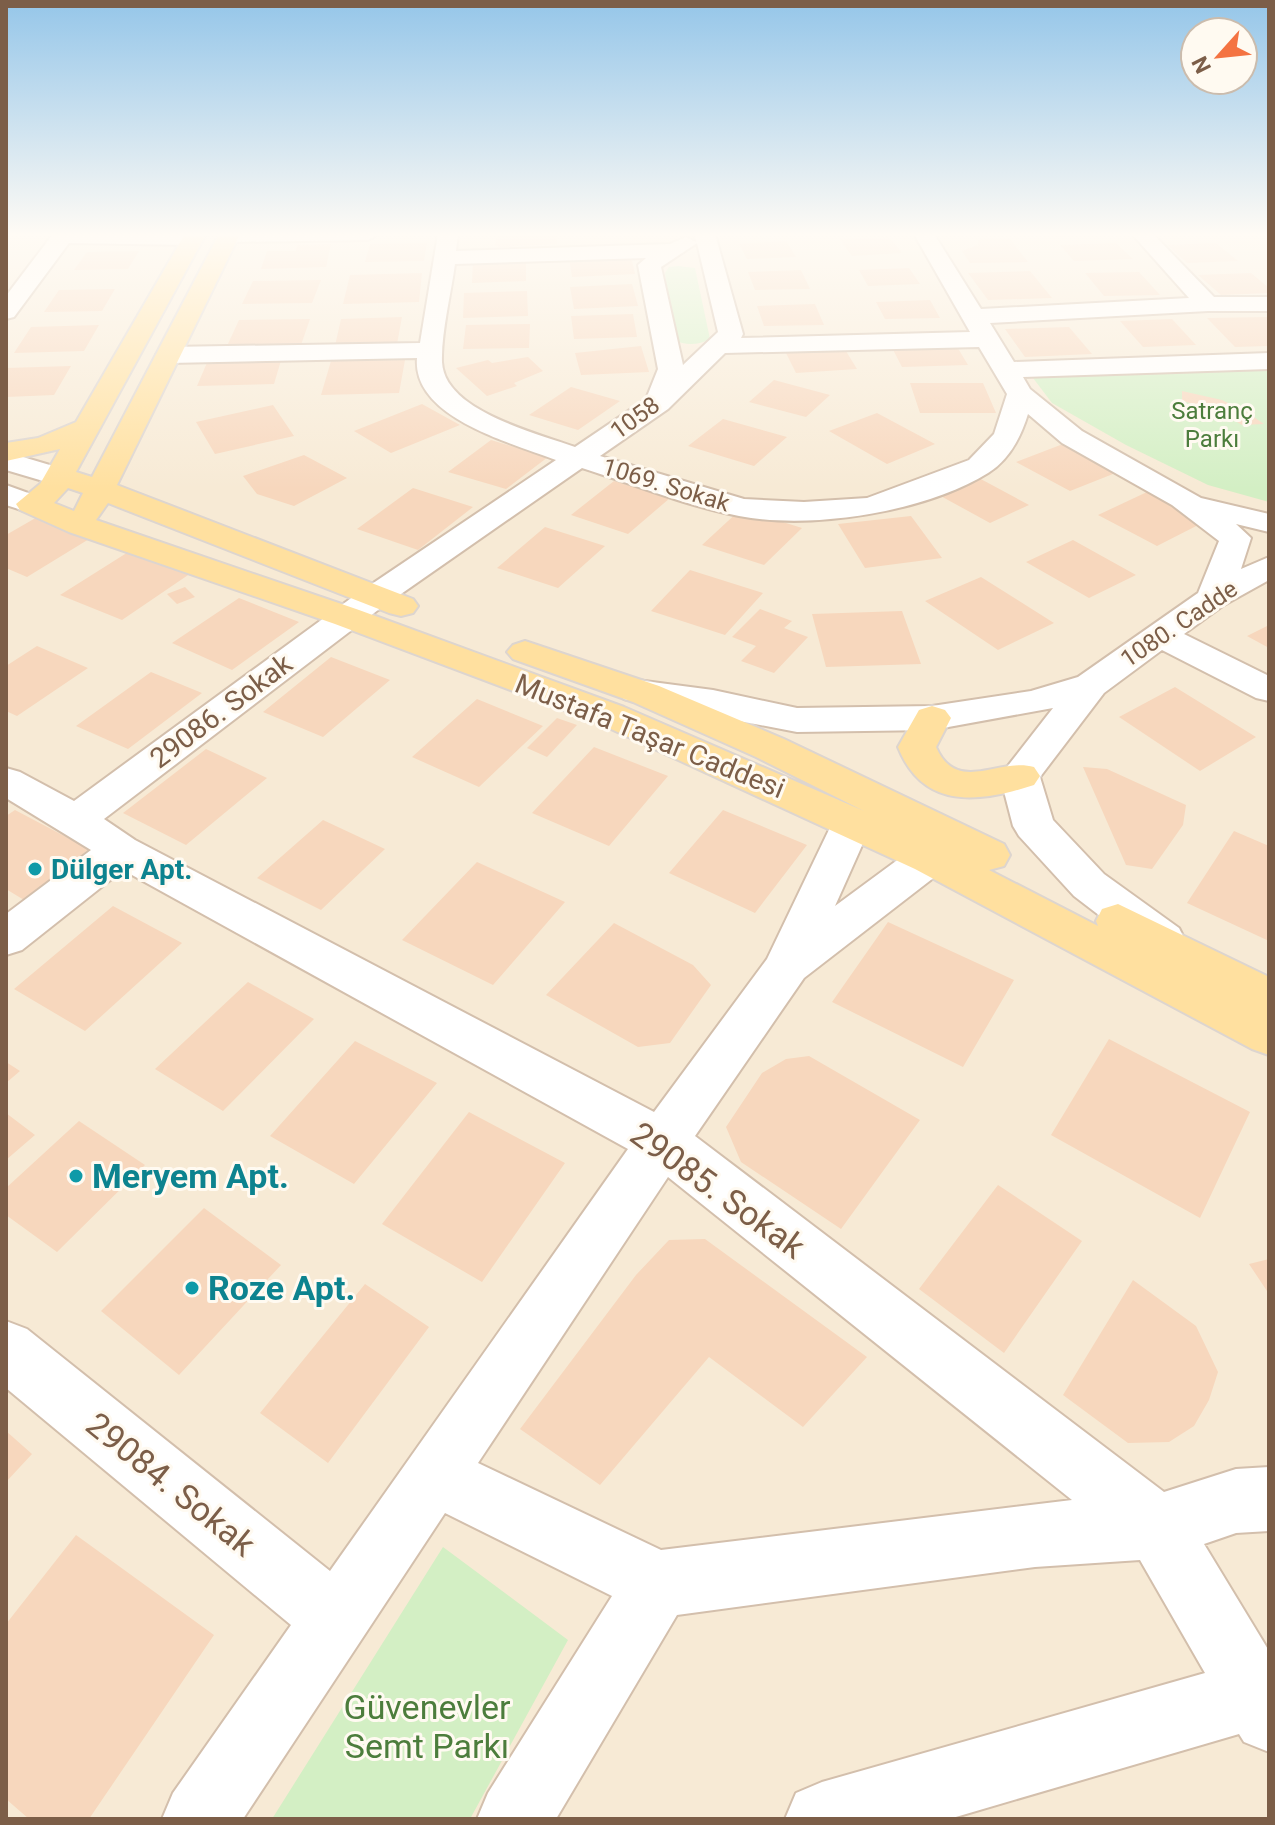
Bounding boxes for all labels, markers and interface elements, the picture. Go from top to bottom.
north arrow [1179,16,1259,96]
text: N [1187,52,1216,77]
street label: 1058 [605,391,665,445]
park label: Satranç Parkı [1171,397,1253,453]
street label: 1069. Sokak [599,452,734,518]
street label: 1080. Cadde [1115,575,1243,673]
street label: 29086. Sokak [143,646,299,775]
street label: Mustafa Taşar Caddesi [510,667,790,805]
place label: Dülger Apt. [51,853,192,886]
marker: Dülger Apt. [26,860,44,878]
street label: 29085. Sokak [623,1113,813,1267]
place label: Meryem Apt. [92,1156,289,1196]
marker: Meryem Apt. [67,1167,85,1185]
place label: Roze Apt. [208,1268,355,1308]
marker: Roze Apt. [183,1279,201,1297]
street label: 29084. Sokak [79,1404,264,1565]
park label: Güvenevler Semt Parkı [343,1687,511,1766]

